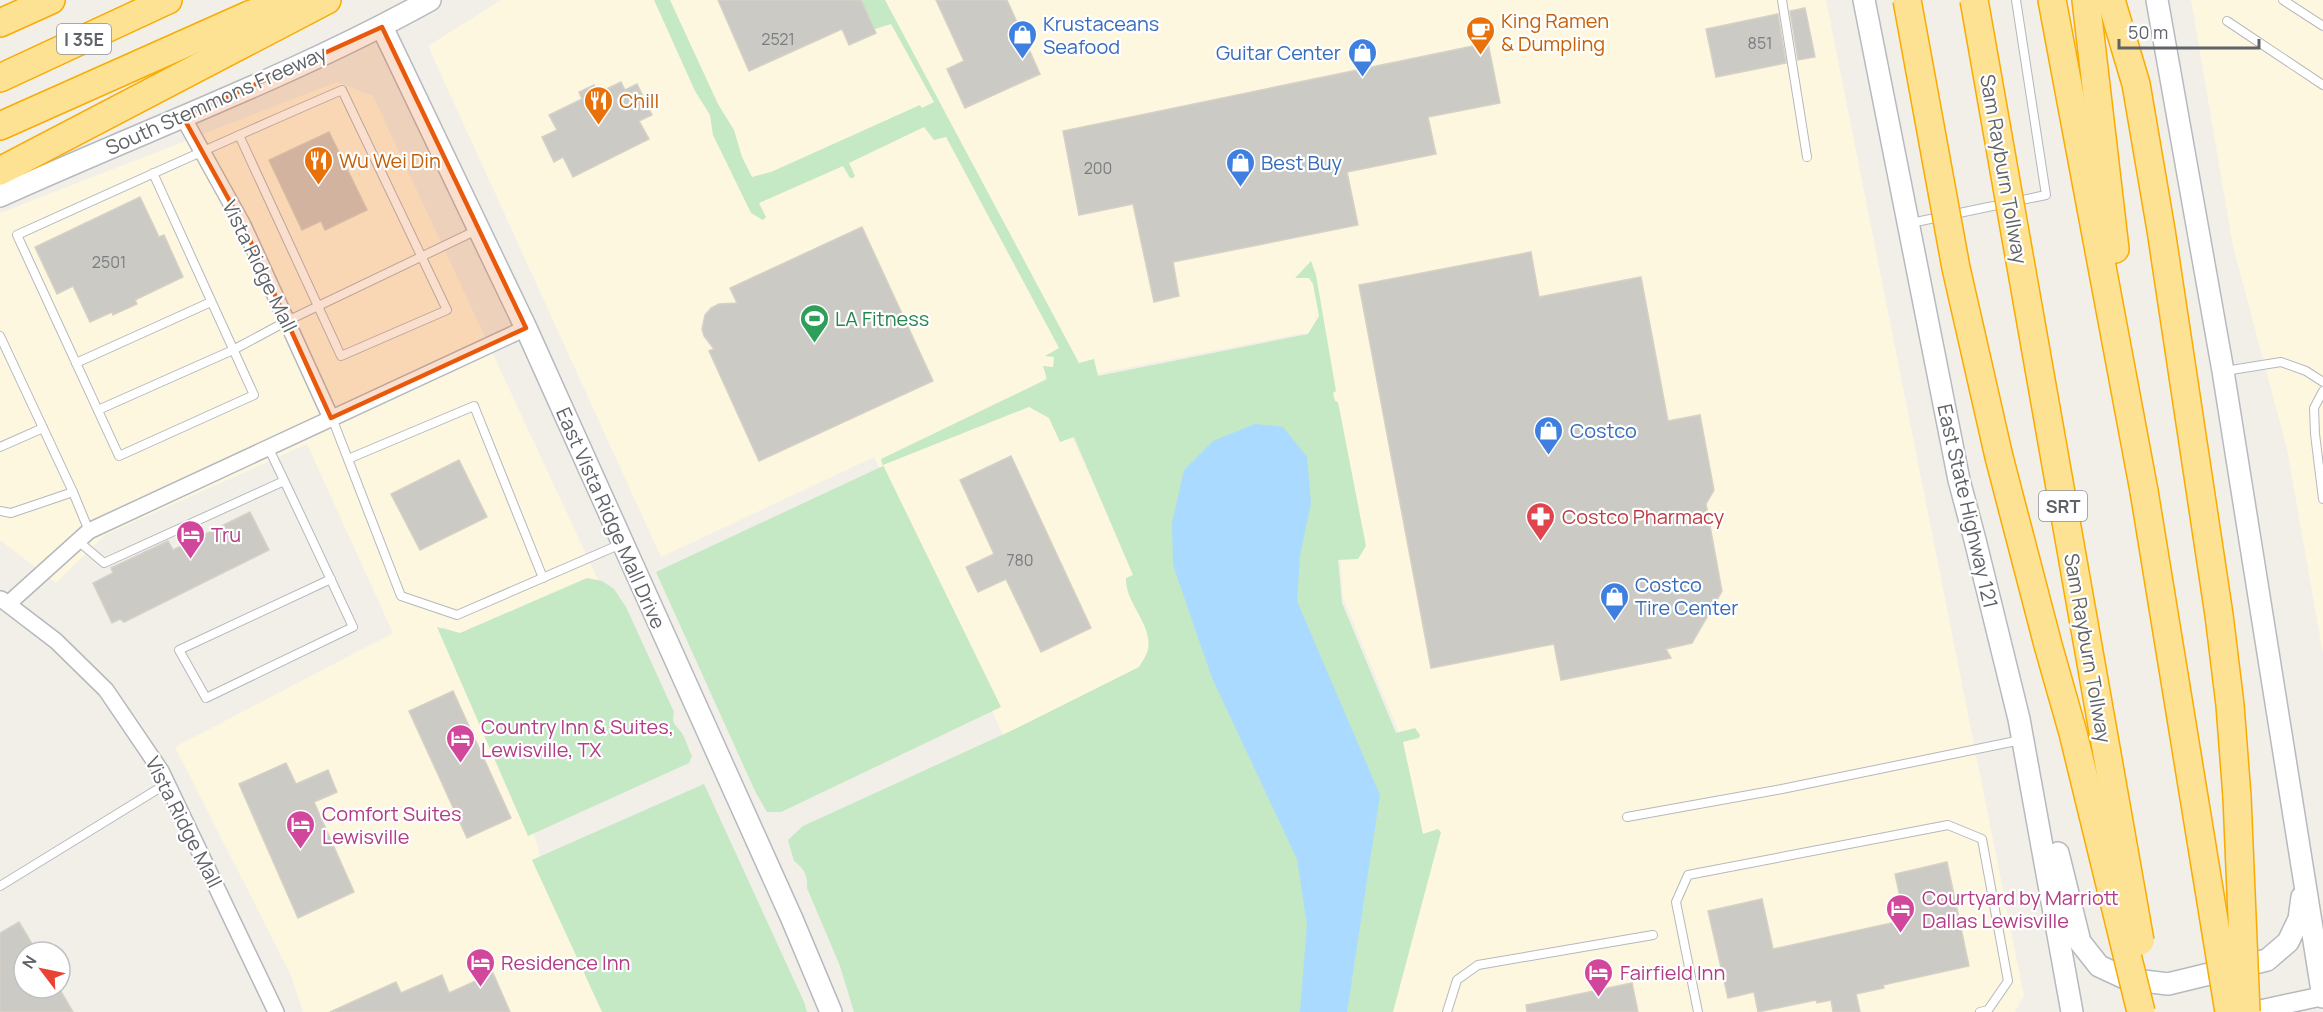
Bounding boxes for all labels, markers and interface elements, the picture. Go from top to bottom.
place label: King Ramen & Dumpling [1501,7,1609,57]
place label: Krustaceans Seafood [1043,10,1159,60]
scale bar [2119,12,2258,50]
cafe icon: King Ramen & Dumpling [1464,15,1496,57]
shop icon: Krustaceans Seafood [1006,18,1038,60]
text: 50 m [2128,20,2168,44]
road number: I 35E [57,24,111,54]
house number: 2521 [761,28,795,50]
house number: 851 [1748,32,1772,54]
shop icon: Guitar Center [1346,36,1378,78]
street label: South Stemmons Freeway [101,39,331,161]
place label: Guitar Center [1216,39,1341,66]
street label: Sam Rayburn Tollway [1974,72,2034,266]
restaurant icon: Chill [582,84,614,126]
place label: Chill [619,87,659,114]
restaurant icon: Wu Wei Din [302,144,334,186]
shop icon: Best Buy [1224,146,1256,188]
place label: Wu Wei Din [339,147,441,174]
place label: Best Buy [1261,149,1343,176]
house number: 200 [1084,157,1112,179]
street label: Vista Ridge Mall [216,195,304,337]
house number: 2501 [92,251,126,273]
sports icon: LA Fitness [798,302,830,344]
place label: LA Fitness [835,305,929,332]
street label: East State Highway 121 [1931,401,2005,611]
street label: East Vista Ridge Mall Drive [550,403,672,633]
shop icon: Costco [1533,414,1565,456]
place label: Costco [1570,417,1637,444]
road number: SRT [2039,491,2087,521]
pharmacy icon: Costco Pharmacy [1525,500,1557,542]
place label: Costco Pharmacy [1562,503,1725,530]
hotel icon: Tru [174,518,206,560]
place label: Tru [211,521,241,548]
house number: 780 [1006,549,1034,571]
street label: Sam Rayburn Tollway [2058,551,2118,745]
place label: Costco Tire Center [1635,571,1738,621]
shop icon: Costco Tire Center [1598,580,1630,622]
place label: Country Inn & Suites, Lewisville, TX [481,713,674,763]
hotel icon: Country Inn & Suites, Lewisville, TX [444,722,476,764]
street label: Vista Ridge Mall [139,752,229,892]
place label: Comfort Suites Lewisville [322,800,462,850]
hotel icon: Comfort Suites Lewisville [285,808,317,850]
place label: Courtyard by Marriott Dallas Lewisville [1922,884,2119,934]
hotel icon: Courtyard by Marriott Dallas Lewisville [1885,892,1917,934]
north arrow [12,940,72,1000]
hotel icon: Residence Inn [464,946,496,988]
place label: Residence Inn [501,949,630,976]
text: N [17,951,42,973]
hotel icon: Fairfield Inn [1583,956,1615,998]
place label: Fairfield Inn [1620,959,1725,986]

